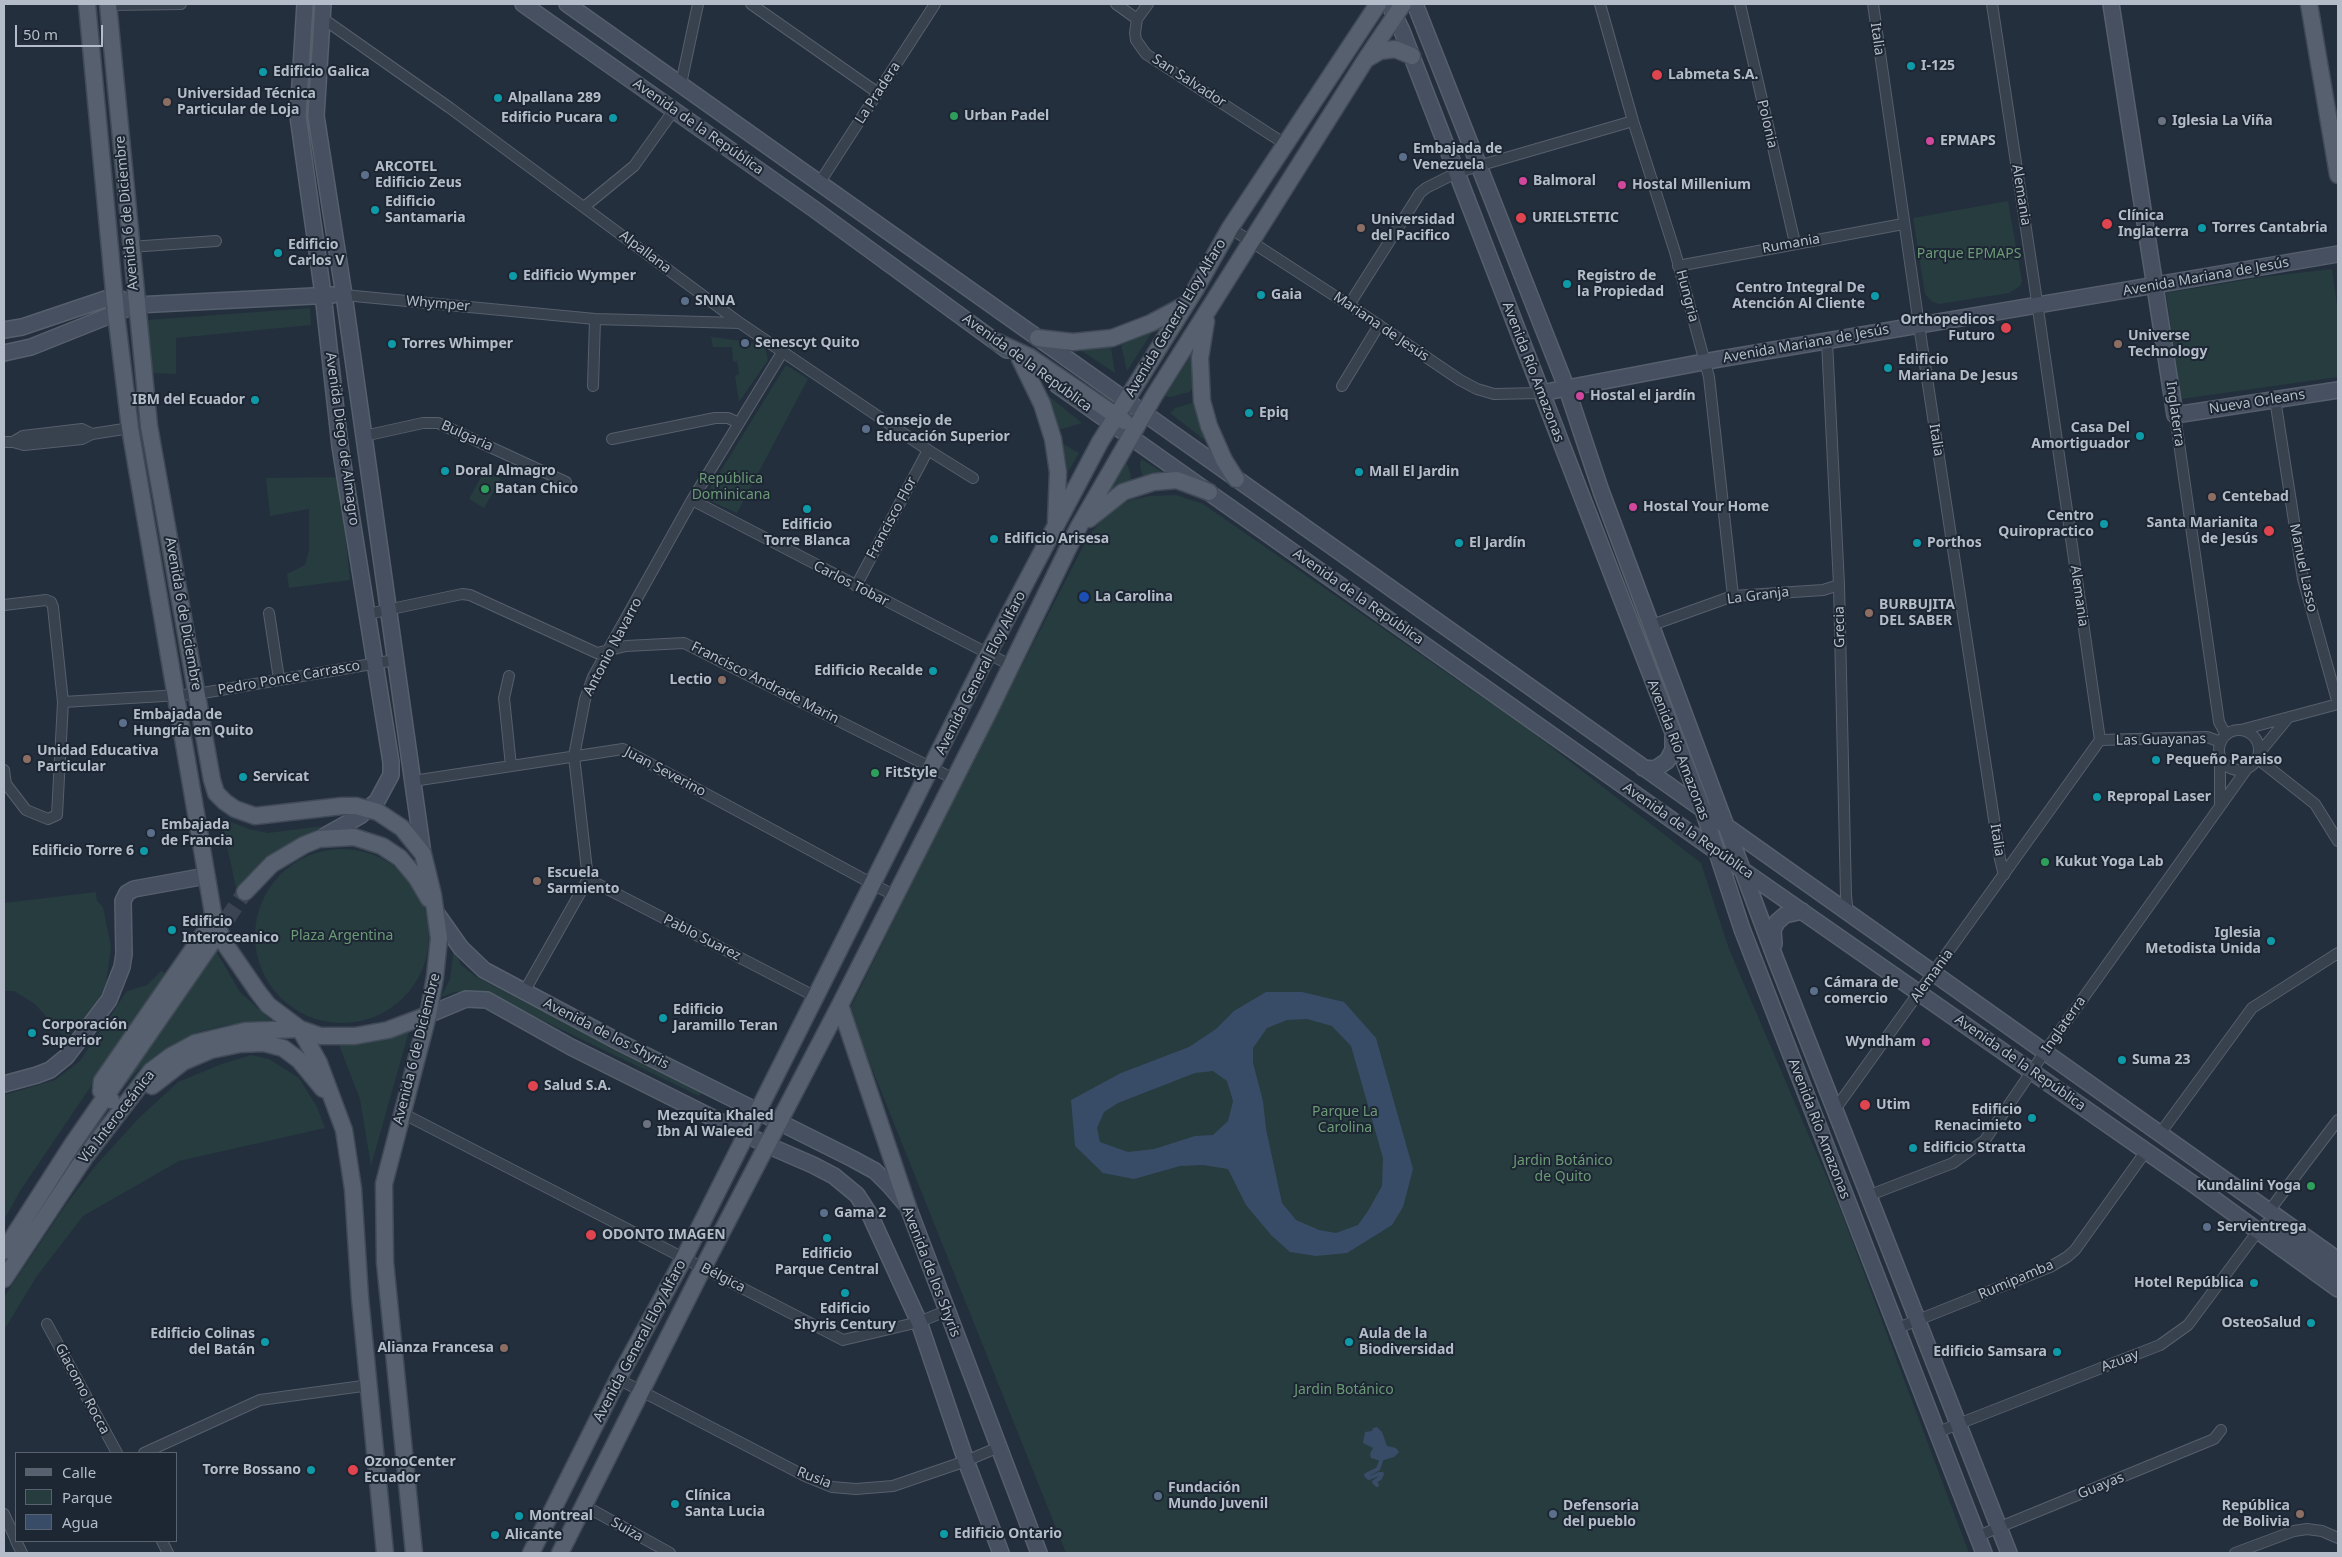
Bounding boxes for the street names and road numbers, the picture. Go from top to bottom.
street label: Italia [1866,22,1888,56]
street label: San Salvador [1149,51,1229,111]
street label: La Pradera [852,59,904,127]
street label: Avenida de la República [629,75,767,179]
street label: Polonia [1753,98,1781,150]
street label: Avenida 6 de Diciembre [112,135,142,291]
street label: Alemania [2008,163,2034,227]
street label: Alpallana [616,227,674,277]
street label: Rumania [1761,231,1821,257]
street label: Avenida General Eloy Alfaro [1122,236,1230,400]
street label: Avenida Mariana de Jesús [2122,254,2290,300]
street label: Hungria [1672,268,1702,324]
street label: Mariana de Jesús [1330,289,1432,365]
street label: Whymper [405,293,471,315]
street label: Avenida Río Amazonas [1498,299,1568,445]
street label: Avenida de la República [959,310,1095,416]
street label: Avenida Mariana de Jesús [1722,321,1890,367]
street label: Avenida Diego de Almagro [322,351,362,527]
street label: Inglaterra [2162,380,2188,448]
street label: Nueva Orleans [2208,386,2306,418]
street label: Bulgaria [438,417,496,455]
street label: Italia [1925,423,1947,457]
street label: Francisco Flor [863,474,921,562]
street label: Manuel Lasso [2285,522,2321,614]
street label: Avenida 6 de Diciembre [161,536,205,692]
street label: Avenida de la República [1289,545,1427,649]
street label: Carlos Tobar [810,558,892,610]
street label: Alemania [2066,564,2092,628]
street label: La Granja [1726,584,1790,608]
street label: Avenida General Eloy Alfaro [932,588,1030,758]
street label: Antonio Navarro [580,595,646,699]
street label: Grecia [1831,606,1849,648]
street label: Francisco Andrade Marin [688,638,842,728]
street label: Pedro Ponce Carrasco [217,657,361,699]
street label: Avenida Río Amazonas [1643,677,1713,823]
street label: Las Guayanas [2116,731,2206,749]
street label: Juan Severino [622,744,708,800]
street label: Avenida de la República [1619,779,1757,883]
street label: Italia [1986,823,2008,857]
street label: Pablo Suarez [660,911,744,965]
street label: Alemania [1907,946,1957,1006]
street label: Avenida 6 de Diciembre [390,972,444,1126]
street label: Inglaterra [2038,993,2090,1057]
street label: Avenida de los Shyris [540,995,672,1073]
street label: Avenida de la República [1951,1011,2089,1115]
street label: Avenida Río Amazonas [1784,1056,1854,1202]
street label: Vía Interoceánica [76,1067,158,1167]
street label: Avenida de los Shyris [898,1204,964,1340]
street label: Avenida General Eloy Alfaro [590,1257,690,1425]
street label: Rumipamba [1976,1257,2056,1303]
street label: Bélgica [698,1260,748,1296]
street label: Giacomo Rocca [51,1341,113,1437]
street label: Azuay [2099,1346,2141,1376]
street label: Rusia [794,1464,834,1492]
street label: Guayas [2075,1469,2127,1503]
street label: Suiza [608,1514,646,1546]

